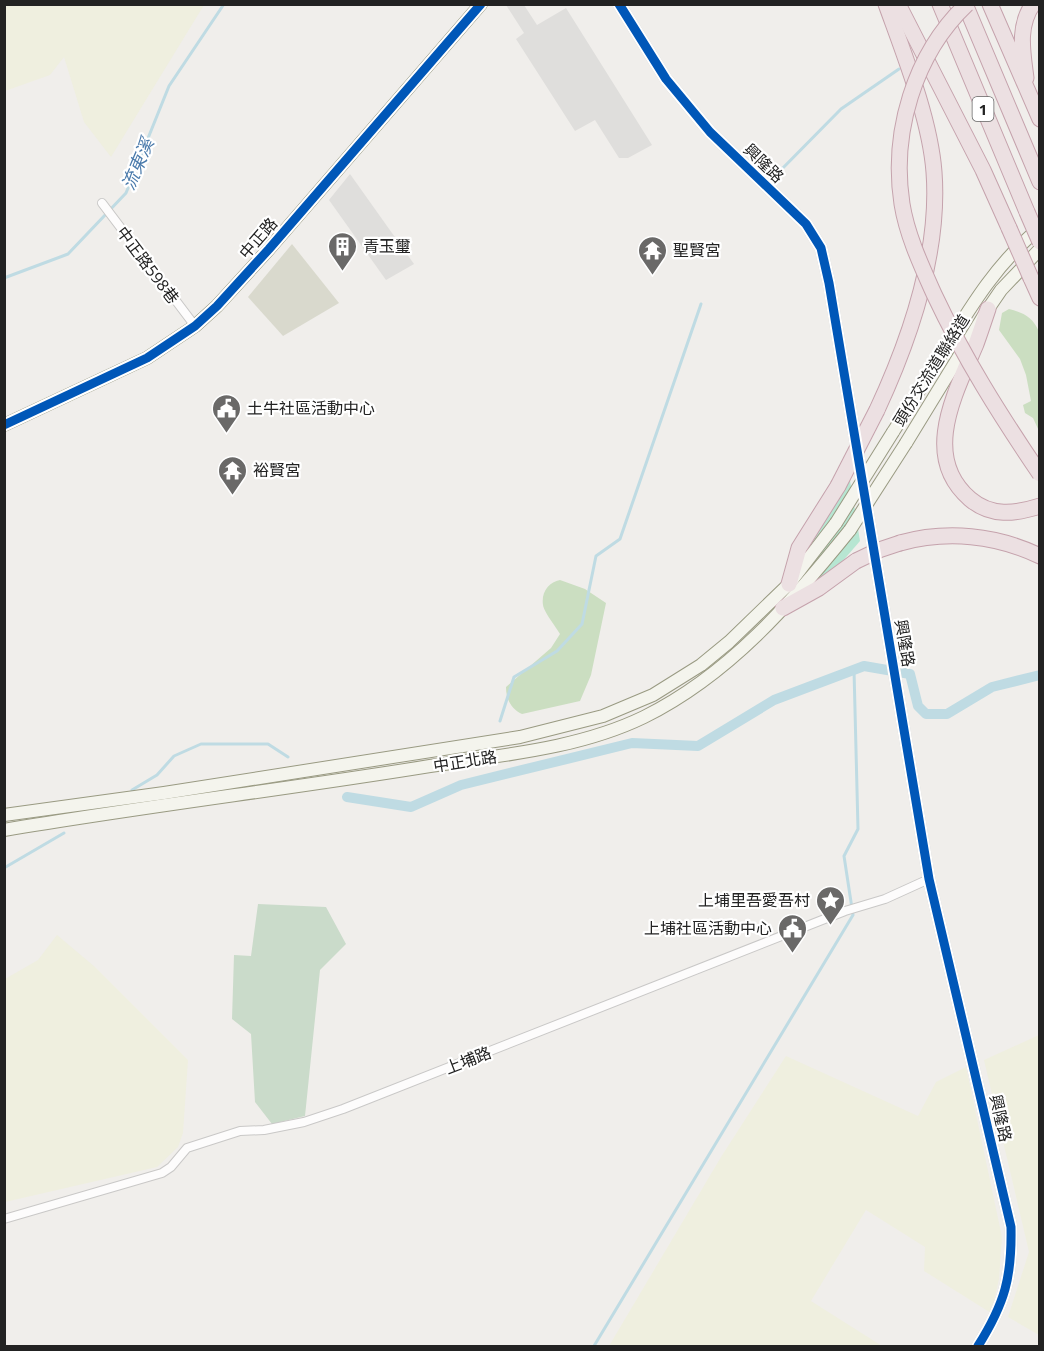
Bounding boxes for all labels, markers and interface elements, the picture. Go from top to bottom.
road number: 1 [972,97,994,121]
water label: 流東溪 [115,132,160,194]
street label: 興隆路 [739,138,789,188]
street label: 中正路 [234,213,282,263]
street label: 中正路598巷 [112,222,184,308]
building icon: 青玉璽 [326,230,358,272]
temple icon: 聖賢宮 [636,234,668,276]
place label: 青玉璽 [363,235,411,257]
place label: 聖賢宮 [673,239,721,261]
street label: 頭份交流道聯絡道 [888,310,974,430]
public building icon: 土牛社區活動中心 [210,392,242,434]
place label: 土牛社區活動中心 [247,397,375,419]
temple icon: 裕賢宮 [216,454,248,496]
place label: 裕賢宮 [253,459,301,481]
street label: 興隆路 [890,617,920,669]
street label: 中正北路 [432,745,498,777]
place icon: 上埔里吾愛吾村 [815,884,847,926]
place label: 上埔里吾愛吾村 [698,889,810,911]
public building icon: 上埔社區活動中心 [777,912,809,954]
place label: 上埔社區活動中心 [644,917,772,939]
street label: 上埔路 [442,1041,494,1079]
street label: 興隆路 [985,1092,1017,1144]

